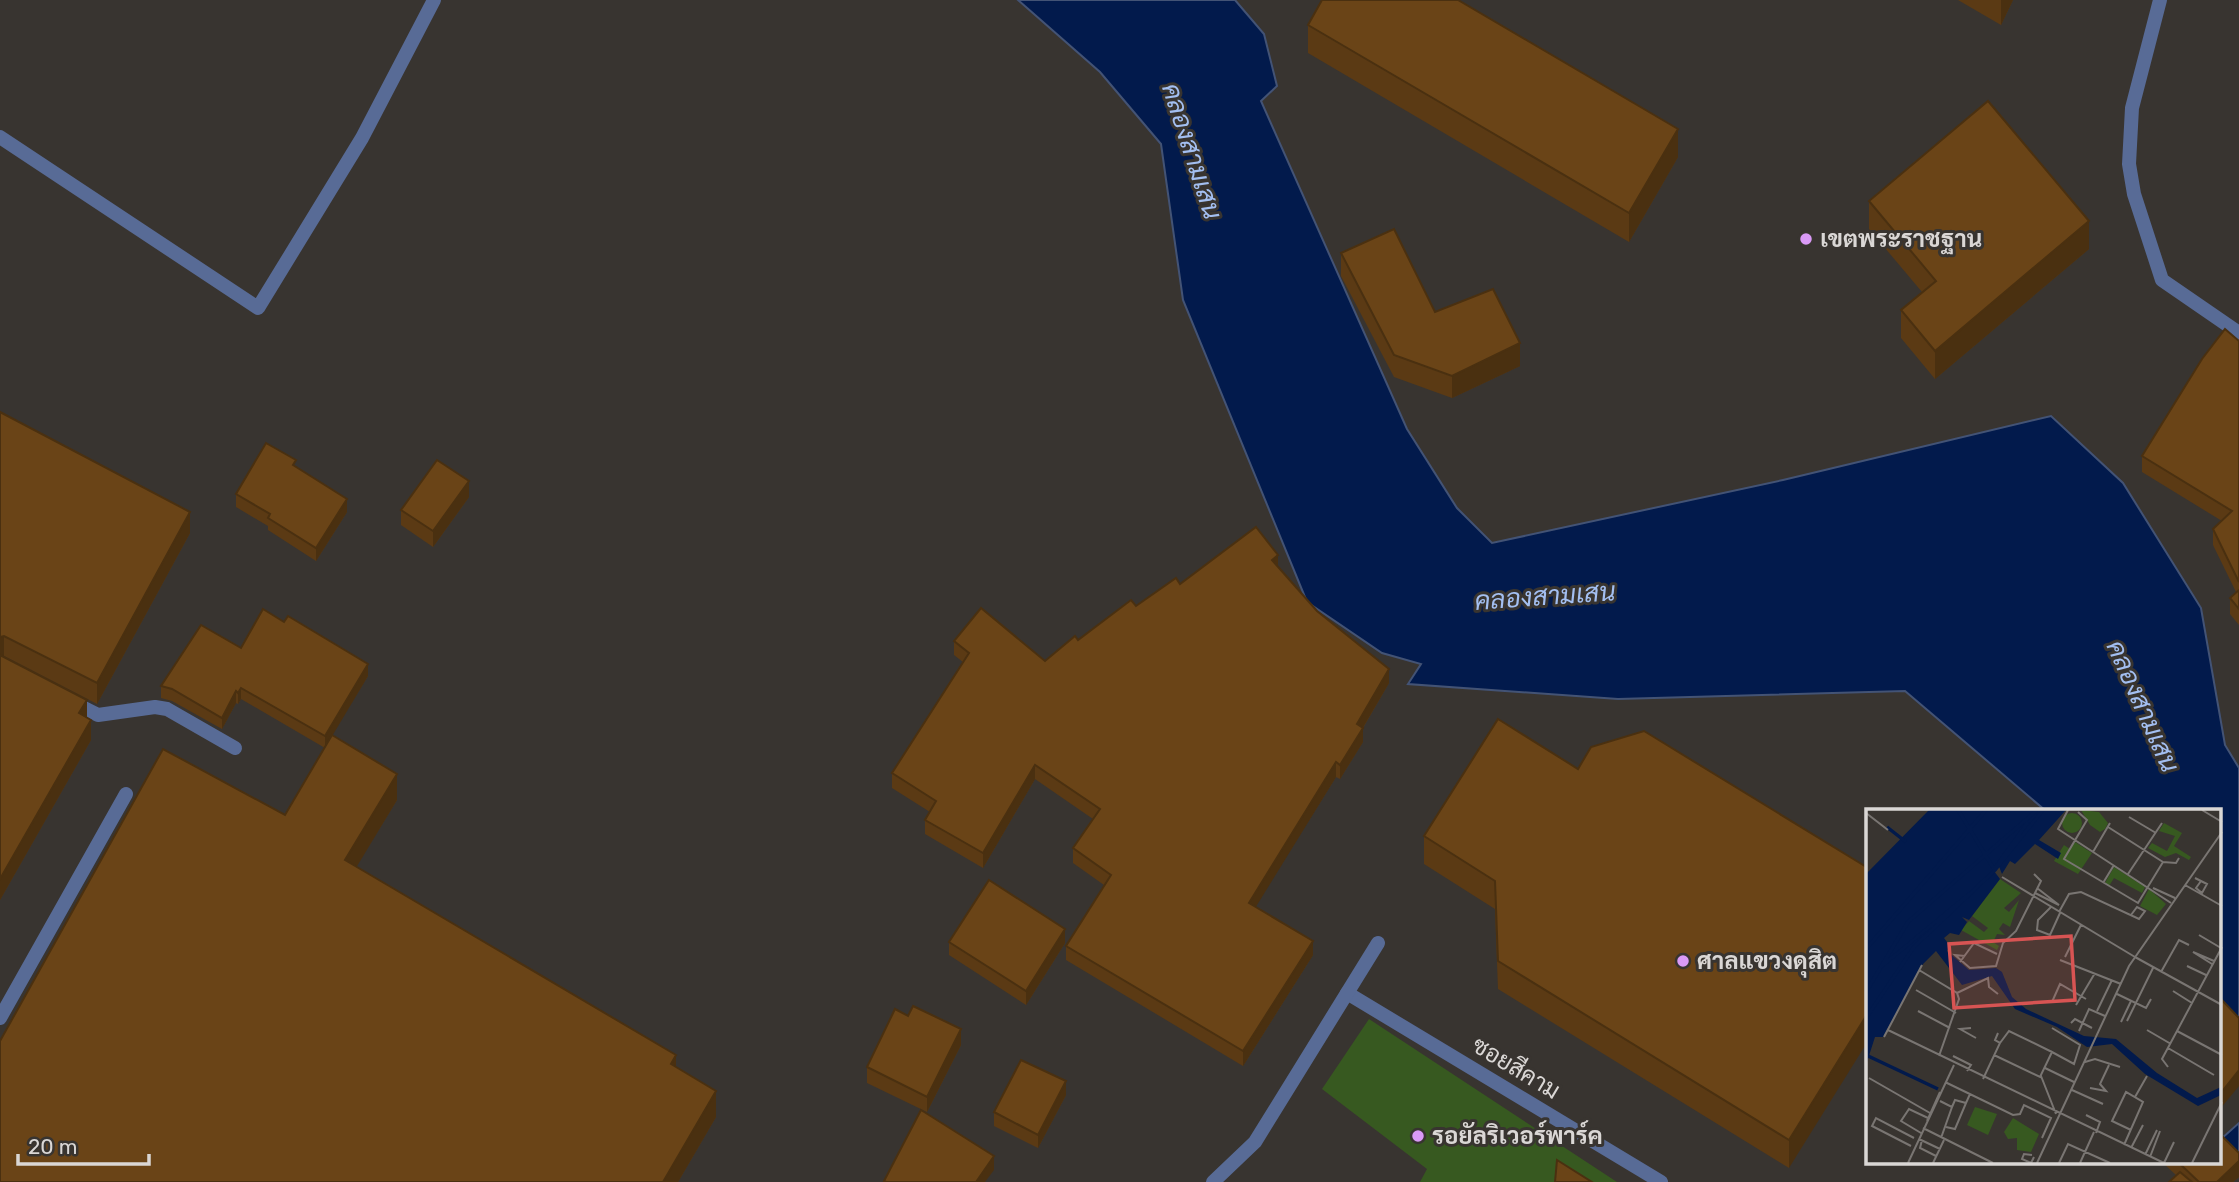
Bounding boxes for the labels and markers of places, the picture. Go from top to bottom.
place label: เขตพระราชฐาน [1820,225,1982,255]
marker: เขตพระราชฐาน [1798,231,1814,247]
place label: ศาลแขวงดุสิต [1697,947,1837,978]
marker: ศาลแขวงดุสิต [1675,953,1691,969]
place label: รอยัลริเวอร์พาร์ค [1432,1120,1603,1150]
marker: รอยัลริเวอร์พาร์ค [1410,1128,1426,1144]

